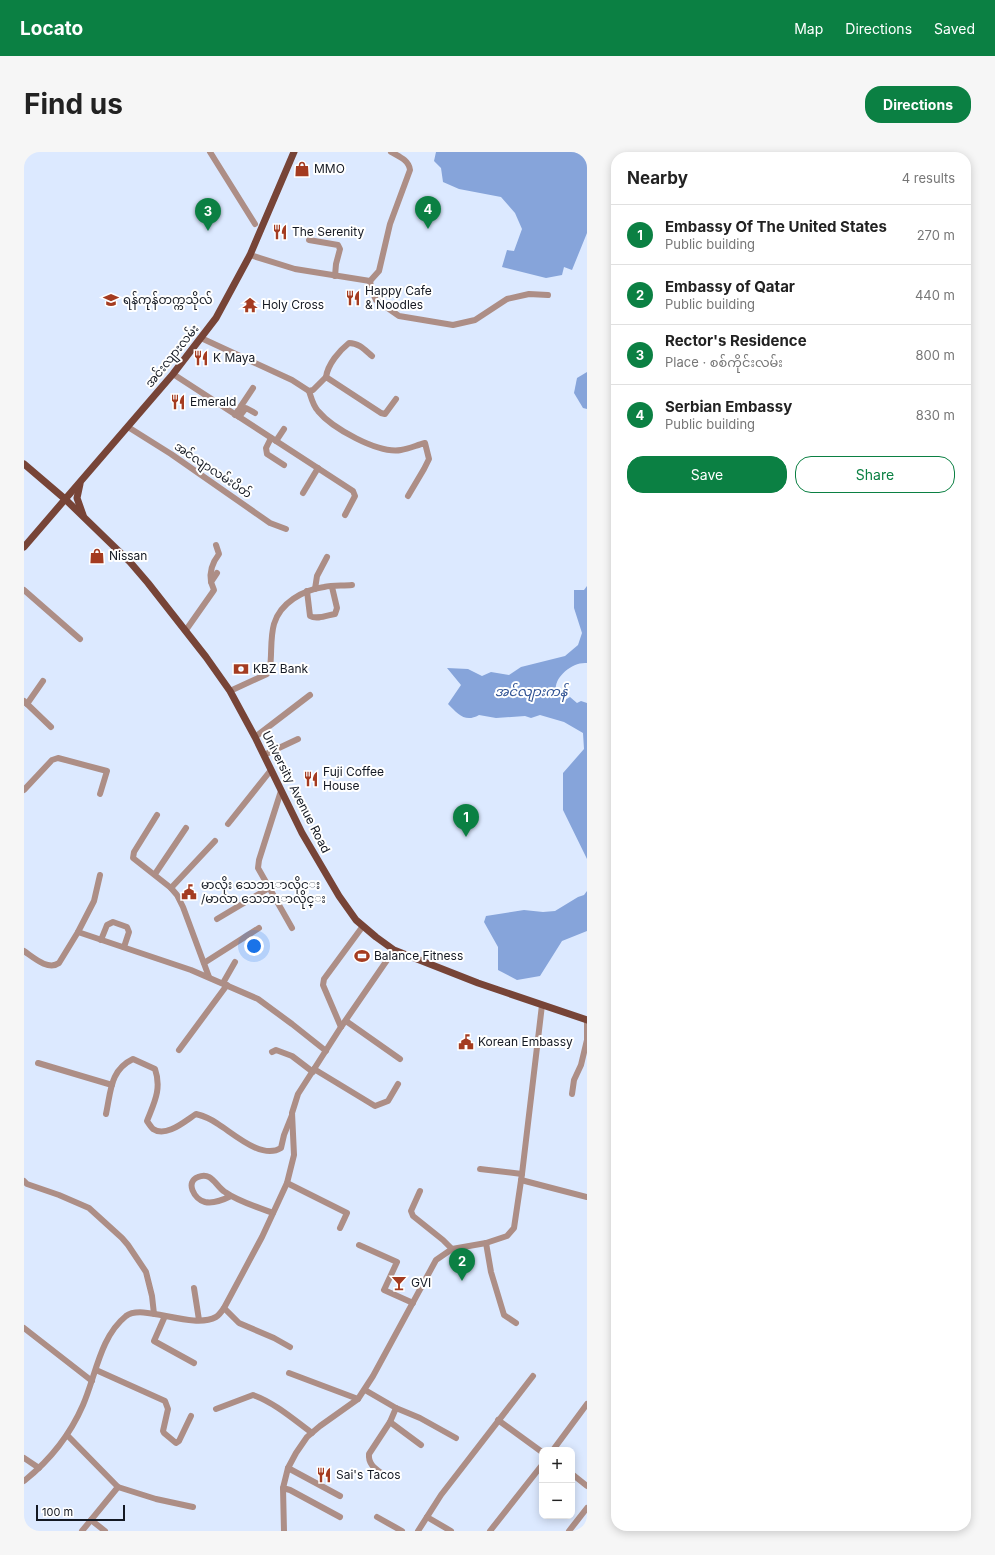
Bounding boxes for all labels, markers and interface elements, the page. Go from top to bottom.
text: Locato [20,17,83,40]
text: Map [794,20,823,37]
text: Directions [845,20,912,37]
text: Saved [934,20,975,37]
button: Directions [865,86,971,123]
text: Find us [24,87,123,121]
shop icon: MMO [293,160,311,178]
place label: MMO [314,161,345,176]
text: Nearby [627,168,688,188]
text: 4 results [902,170,955,186]
pin: 4 [415,196,441,229]
pin: 3 [195,198,221,231]
text: Embassy Of The United States [665,217,887,236]
restaurant icon: The Serenity [271,223,289,241]
place label: The Serenity [292,224,364,239]
text: 1 [637,227,643,243]
text: 270 m [917,227,955,243]
text: Public building [665,236,755,252]
text: Embassy of Qatar [665,277,795,296]
place label: Happy Cafe & Noodles [365,283,432,312]
text: 2 [636,287,644,303]
text: 440 m [915,287,955,303]
restaurant icon: Happy Cafe & Noodles [344,289,362,307]
school or university icon: ရန်ကုန်တက္ကသိုလ် [102,291,120,309]
place label: ရန်ကုန်တက္ကသိုလ် [123,291,212,310]
temple icon: Holy Cross [241,296,259,314]
text: Public building [665,296,755,312]
place label: Holy Cross [262,297,324,312]
street label: အင်းလျားလမ်း [141,321,204,392]
text: Rector's Residence [665,331,807,350]
text: 3 [636,347,644,363]
text: 800 m [916,347,955,363]
restaurant icon: K Maya [192,349,210,367]
place label: K Maya [213,350,255,365]
text: Place · စစ်ကိုင်းလမ်း [665,354,783,370]
restaurant icon: Emerald [169,393,187,411]
place label: Emerald [190,394,236,409]
text: Serbian Embassy [665,397,792,416]
text: 4 [636,407,644,423]
text: 830 m [916,407,955,423]
text: Public building [665,416,755,432]
street label: အင်လျာလမ်းပိတ် [170,437,255,503]
button: Save [627,456,787,493]
button: Share [795,456,955,493]
shop icon: Nissan [88,547,106,565]
place label: Nissan [109,548,147,563]
bank icon: KBZ Bank [232,660,250,678]
place label: KBZ Bank [253,661,309,676]
water label: အင်လျားကန် [495,682,570,703]
street label: University Avenue Road [259,728,334,855]
place label: Fuji Coffee House [323,764,384,793]
restaurant icon: Fuji Coffee House [302,770,320,788]
pin: 1 [453,804,479,837]
place label: မာလိုး သေဘၤာလိုင္း /မာလာ သေဘၤာလိုင္း [201,876,326,909]
public building icon: မာလိုး သေဘၤာလိုင္း /မာလာ သေဘၤာလိုင္း [180,883,198,901]
your location [244,936,264,956]
sports icon: Balance Fitness [353,947,371,965]
place label: Balance Fitness [374,948,463,963]
public building icon: Korean Embassy [457,1033,475,1051]
place label: Korean Embassy [478,1034,573,1049]
pin: 2 [449,1248,475,1281]
bar icon: GVI [390,1274,408,1292]
place label: GVI [411,1275,431,1290]
map controls [539,1447,575,1519]
button: + [539,1447,575,1483]
restaurant icon: Sai's Tacos [315,1466,333,1484]
place label: Sai's Tacos [336,1467,401,1482]
button: − [539,1483,575,1519]
scale bar [36,1503,125,1522]
text: 100 m [42,1505,73,1519]

